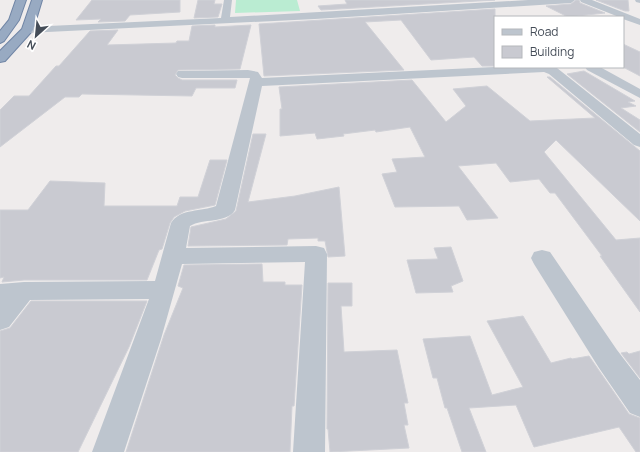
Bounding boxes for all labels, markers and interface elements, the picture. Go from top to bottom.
north arrow [16,16,56,56]
legend [494,16,624,68]
text: Road [530,23,558,40]
text: N [24,37,38,54]
text: Building [530,43,574,60]

